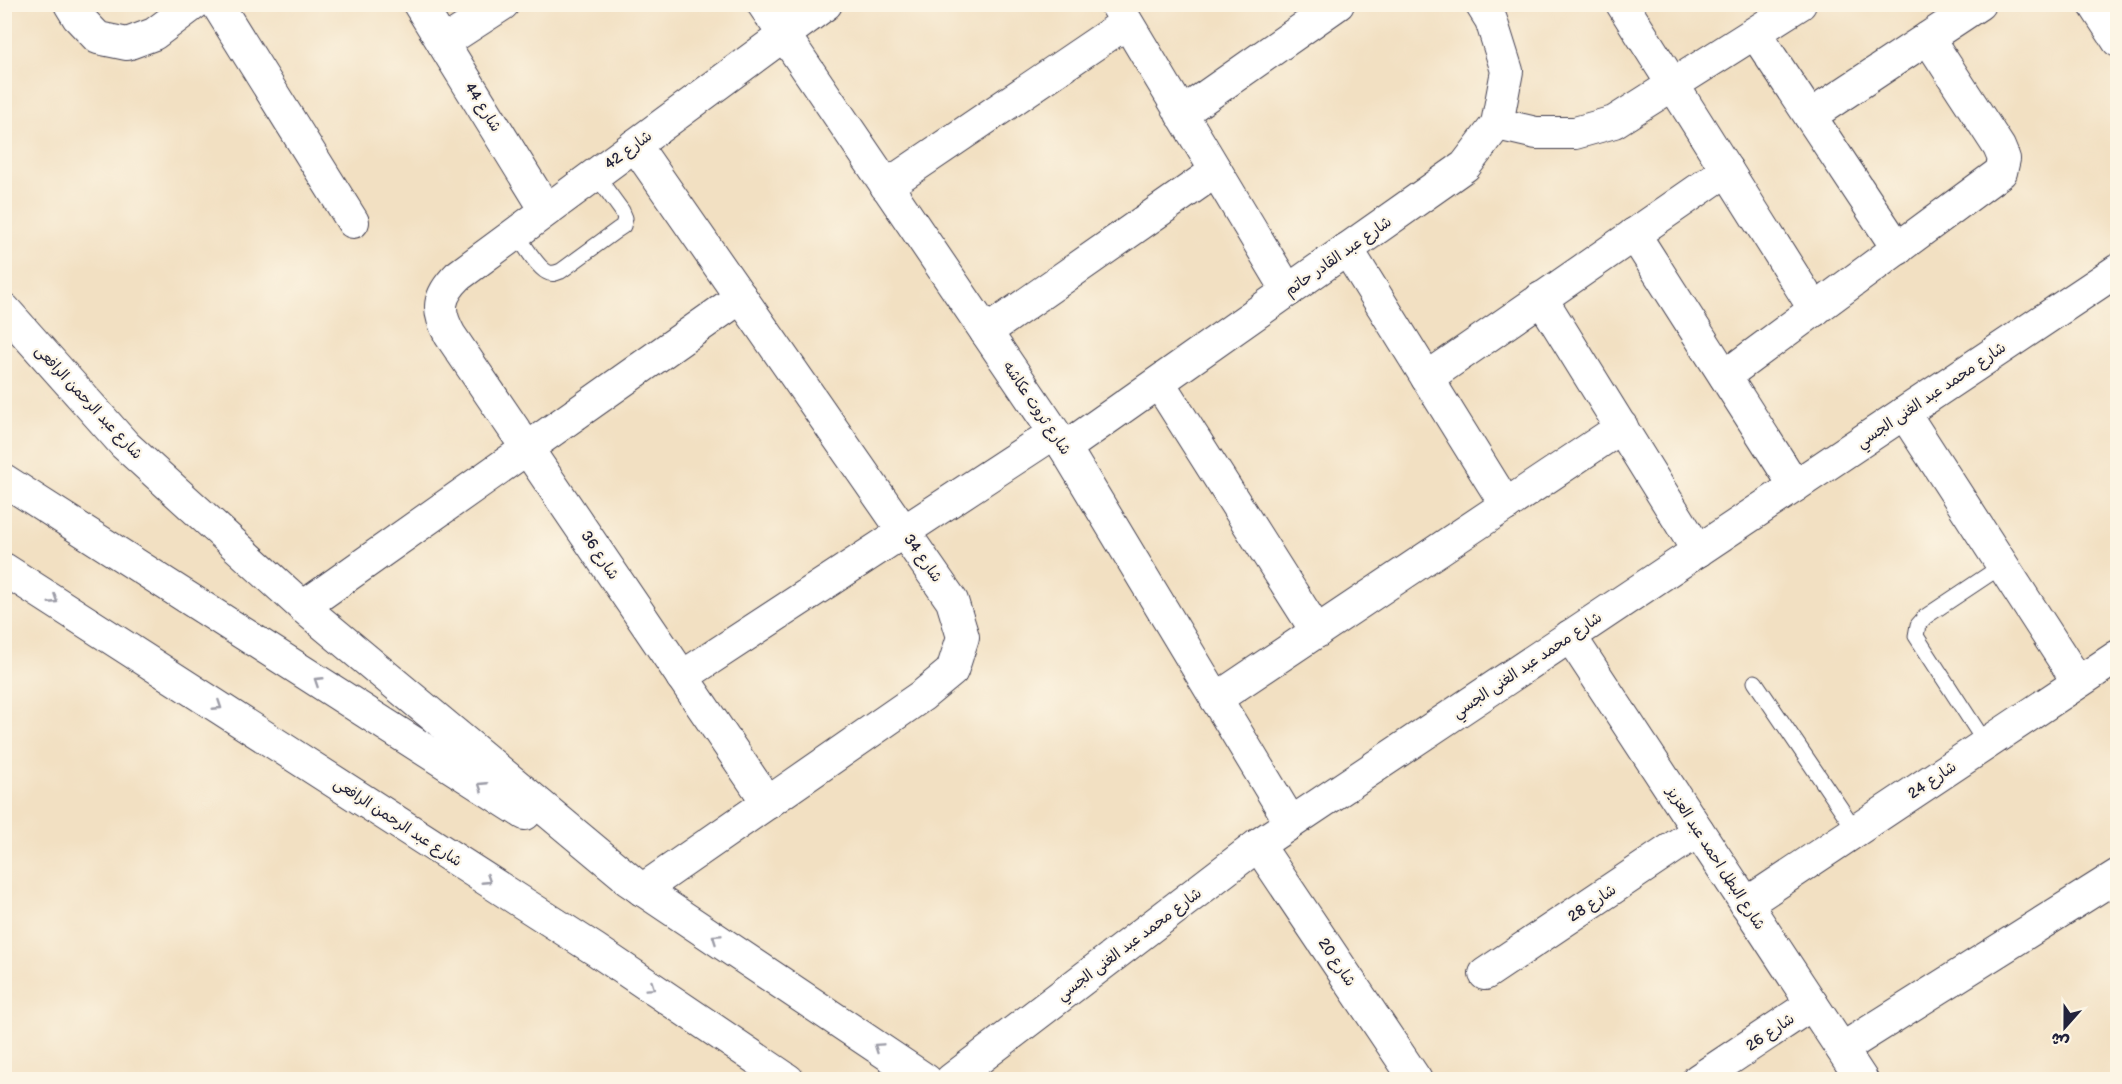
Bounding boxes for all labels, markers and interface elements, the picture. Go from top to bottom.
street label: شارع 44 [460,79,505,136]
street label: شارع 42 [601,127,656,174]
street label: شارع عبد القادر حاتم [1281,212,1397,302]
street label: شارع محمد عبد الغنى الجسي [1853,338,2011,455]
street label: شارع عبد الرحمن الرافعى [31,341,146,463]
street label: شارع ثروت عكاشه [998,358,1075,459]
street label: شارع 36 [576,527,623,583]
street label: شارع 34 [899,530,946,586]
one-way arrow [48,593,58,605]
street label: شارع محمد عبد الغنى الجسي [1449,608,1607,725]
one-way arrow [314,677,325,688]
one-way arrow [211,699,222,710]
street label: شارع 24 [1904,757,1960,803]
street label: شارع عبد الرحمن الرافعى [330,774,465,871]
street label: شارع البطل احمد عبد العزيز [1661,781,1769,934]
one-way arrow [478,782,488,794]
one-way arrow [481,872,492,883]
street label: شارع 28 [1565,880,1620,926]
street label: شارع محمد عبد الغنى الجسي [1053,884,1207,1007]
one-way arrow [711,935,722,946]
street label: شارع 20 [1314,935,1360,990]
one-way arrow [644,979,655,990]
north arrow [2035,997,2095,1057]
street label: شارع 26 [1742,1009,1798,1056]
text: ش [2049,1028,2072,1052]
one-way arrow [873,1043,884,1054]

